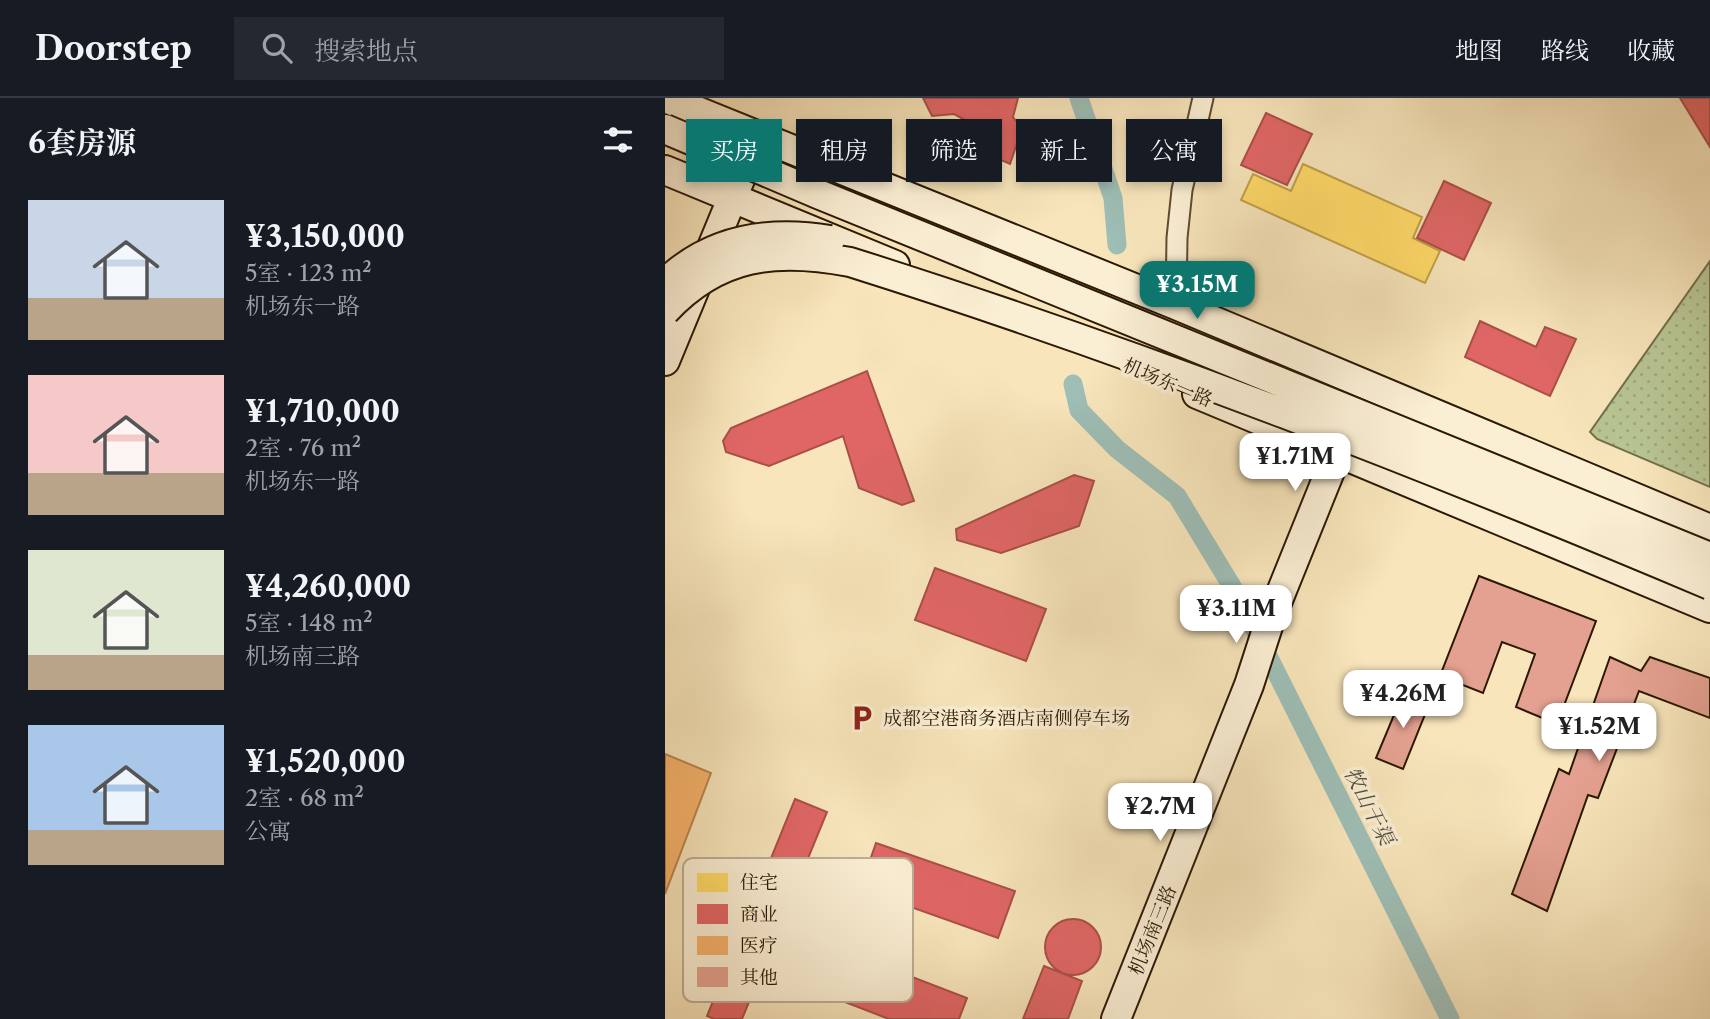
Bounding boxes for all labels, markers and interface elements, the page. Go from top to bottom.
search box [234,17,724,80]
text: Doorstep [35,28,192,69]
icon: search [258,29,296,67]
text: 搜索地点 [314,35,418,67]
text: 地图 [1455,36,1503,65]
text: 路线 [1541,36,1589,65]
text: 收藏 [1627,36,1675,65]
chip: 买房 [686,119,782,182]
chip: 租房 [796,119,892,182]
chip: 筛选 [906,119,1002,182]
chip: 新上 [1016,119,1112,182]
chip: 公寓 [1126,119,1222,182]
icon: filters [599,121,637,159]
text: 6套房源 [28,124,136,161]
text: ¥3,150,000 [245,218,405,255]
icon: home [84,228,168,312]
text: 5室 · 123 m² [245,259,372,287]
pin: ¥3.15M [1140,262,1254,321]
text: ¥3.15M [1156,270,1238,298]
text: 机场东一路 [245,292,360,320]
street label: 机场东一路 [1120,353,1216,412]
text: ¥1,710,000 [245,393,400,430]
icon: home [84,403,168,487]
text: 2室 · 76 m² [245,434,361,462]
pin: ¥1.71M [1238,434,1352,493]
text: ¥1.71M [1256,442,1334,470]
text: 机场东一路 [245,467,360,495]
text: ¥4,260,000 [245,568,411,605]
icon: home [84,578,168,662]
pin: ¥3.11M [1179,586,1293,645]
text: ¥3.11M [1196,594,1276,622]
text: 5室 · 148 m² [245,609,373,637]
text: 机场南三路 [245,642,360,670]
pin: ¥4.26M [1346,670,1460,730]
text: ¥4.26M [1359,679,1447,707]
parking icon: 成都空港商务酒店南侧停车场 [847,703,877,733]
pin: ¥1.52M [1542,704,1656,763]
place label: 成都空港商务酒店南侧停车场 [883,707,1130,730]
text: ¥1.52M [1557,712,1641,740]
text: ¥1,520,000 [245,743,406,780]
icon: home [84,753,168,837]
water label: 牧山干渠 [1339,763,1401,852]
text: 2室 · 68 m² [245,784,364,812]
pin: ¥2.7M [1111,784,1209,843]
text: ¥2.7M [1124,792,1196,820]
text: 公寓 [245,817,291,845]
legend [683,858,913,1002]
text: 住宅 [740,871,778,894]
street label: 机场南三路 [1124,882,1181,979]
text: 商业 [740,903,778,926]
text: 医疗 [740,934,778,957]
text: 其他 [740,966,778,989]

